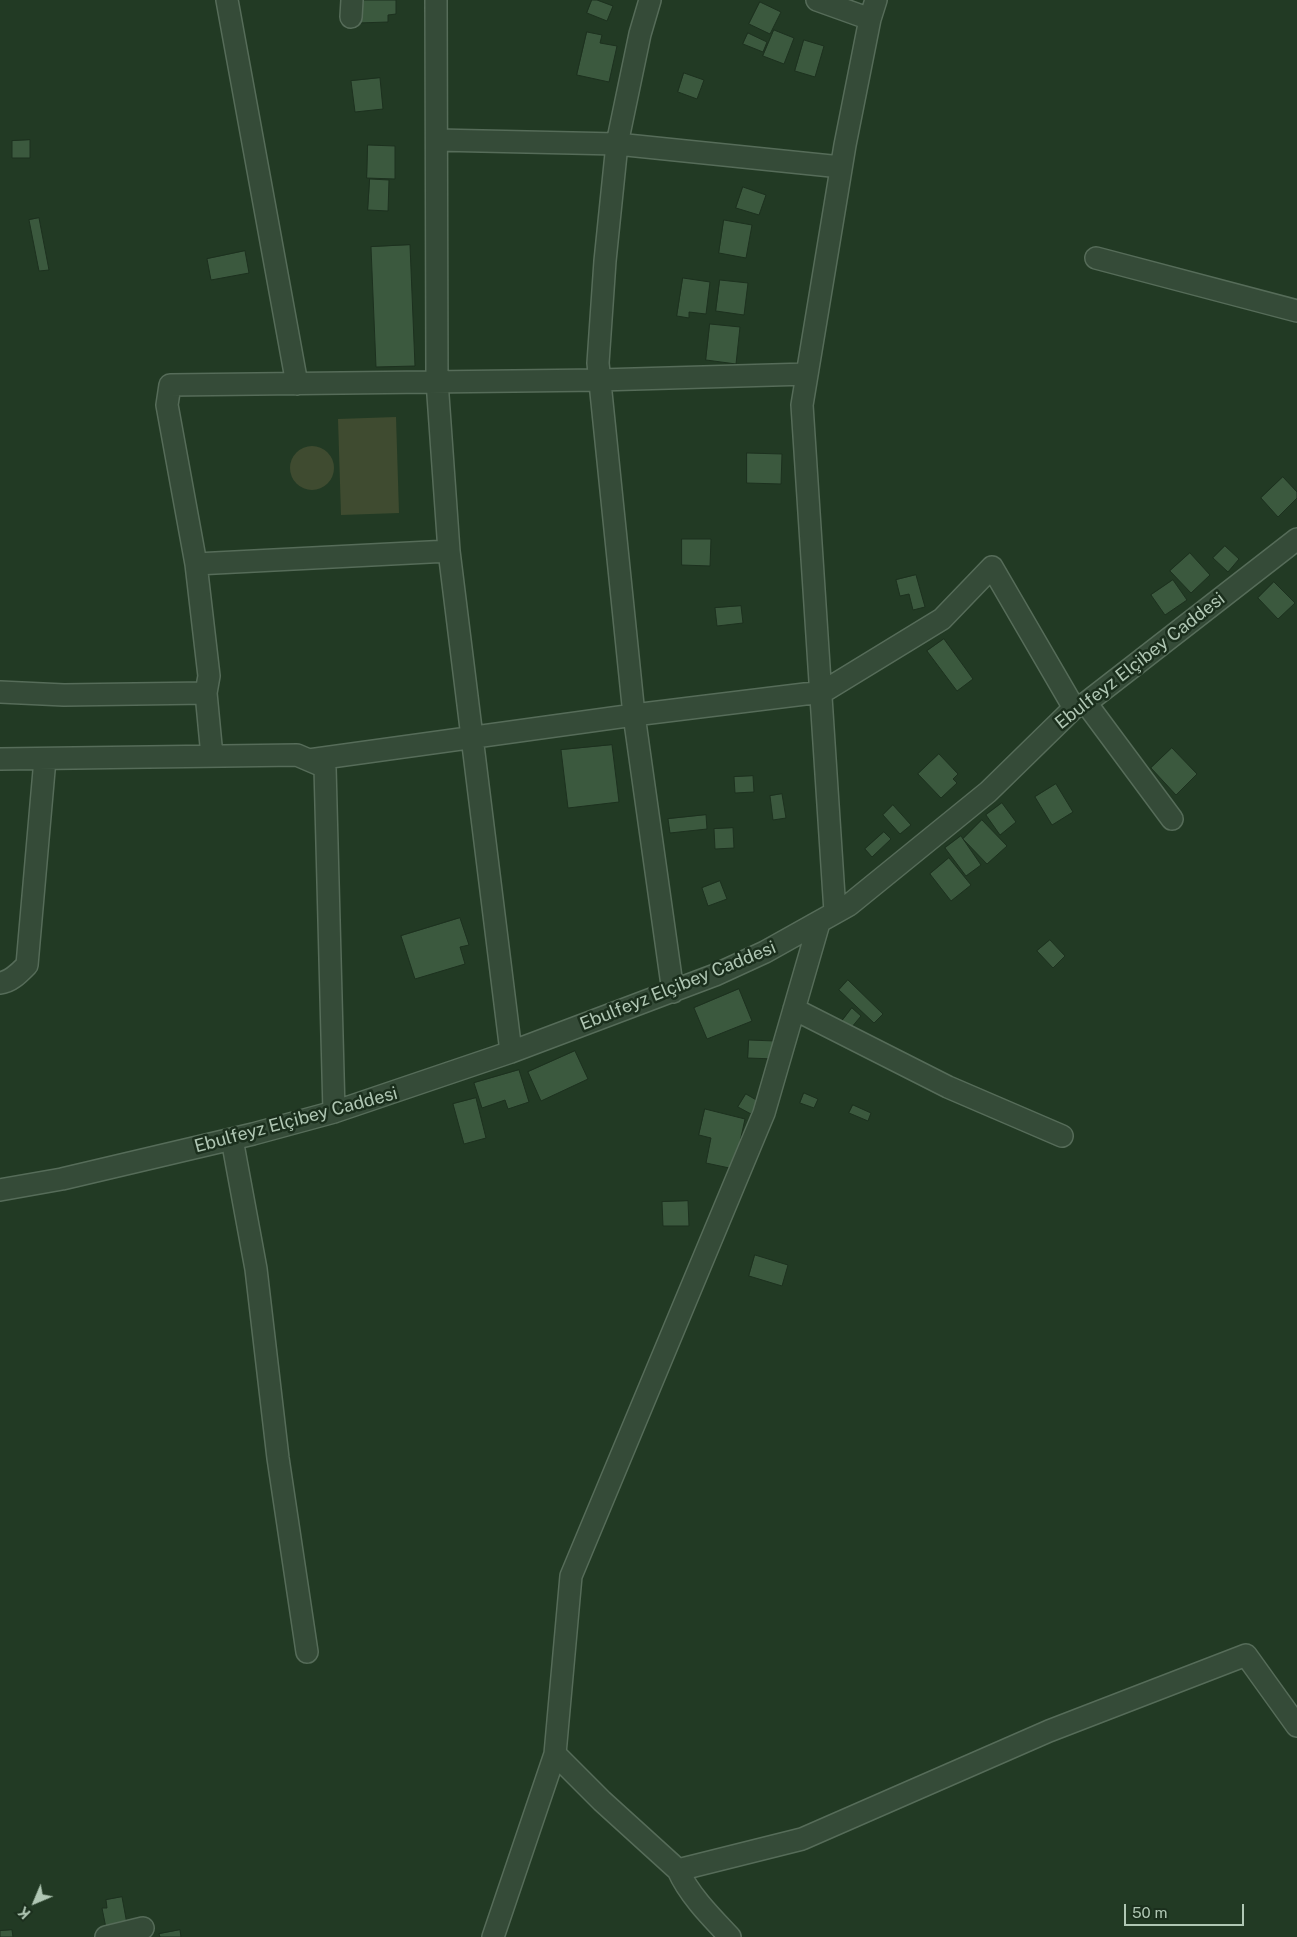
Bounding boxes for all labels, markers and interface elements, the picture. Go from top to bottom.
street label: Ebulfeyz Elçibey Caddesi [1051,588,1229,734]
street label: Ebulfeyz Elçibey Caddesi [577,937,779,1035]
street label: Ebulfeyz Elçibey Caddesi [192,1082,400,1158]
north arrow [10,1877,60,1927]
scale bar [1127,1894,1247,1926]
text: K [15,1903,34,1922]
text: 50 m [1132,1904,1167,1921]

